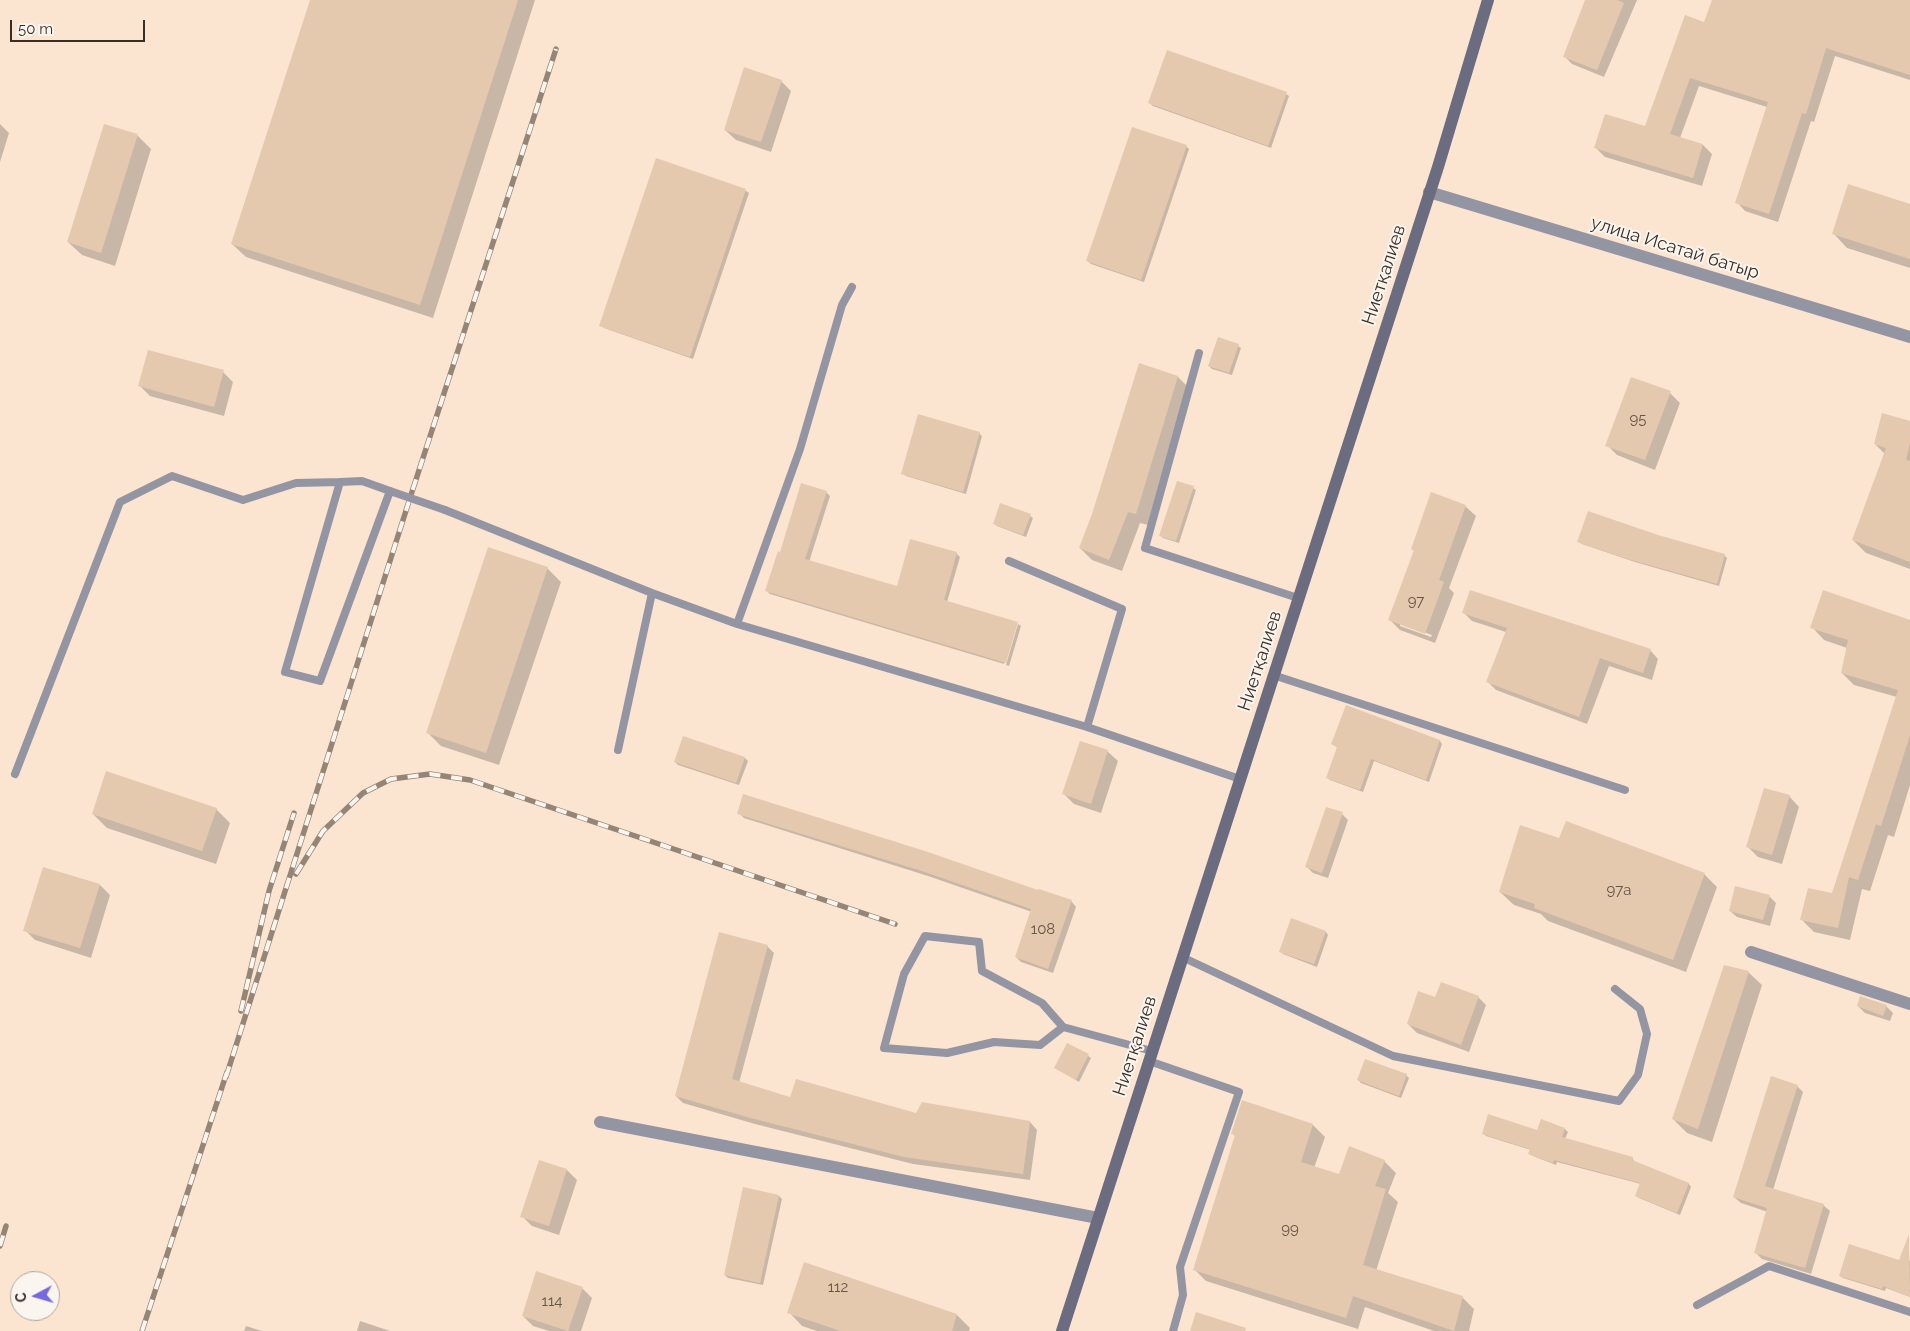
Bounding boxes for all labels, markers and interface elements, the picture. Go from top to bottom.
scale bar [12,10,148,42]
text: 50 m [18,20,53,38]
street label: улица Исатай батыр [1588,212,1762,284]
street label: Ниетқалиев [1358,222,1410,328]
house number: 95 [1630,410,1646,428]
house number: 97 [1408,592,1424,610]
street label: Ниетқалиев [1234,608,1286,714]
house number: 97а [1607,881,1631,899]
house number: 108 [1031,920,1055,938]
street label: Ниетқалиев [1109,993,1161,1099]
house number: 99 [1281,1220,1299,1238]
north arrow [10,1271,60,1321]
house number: 112 [828,1278,848,1296]
text: С [13,1292,30,1303]
house number: 114 [541,1292,563,1310]

